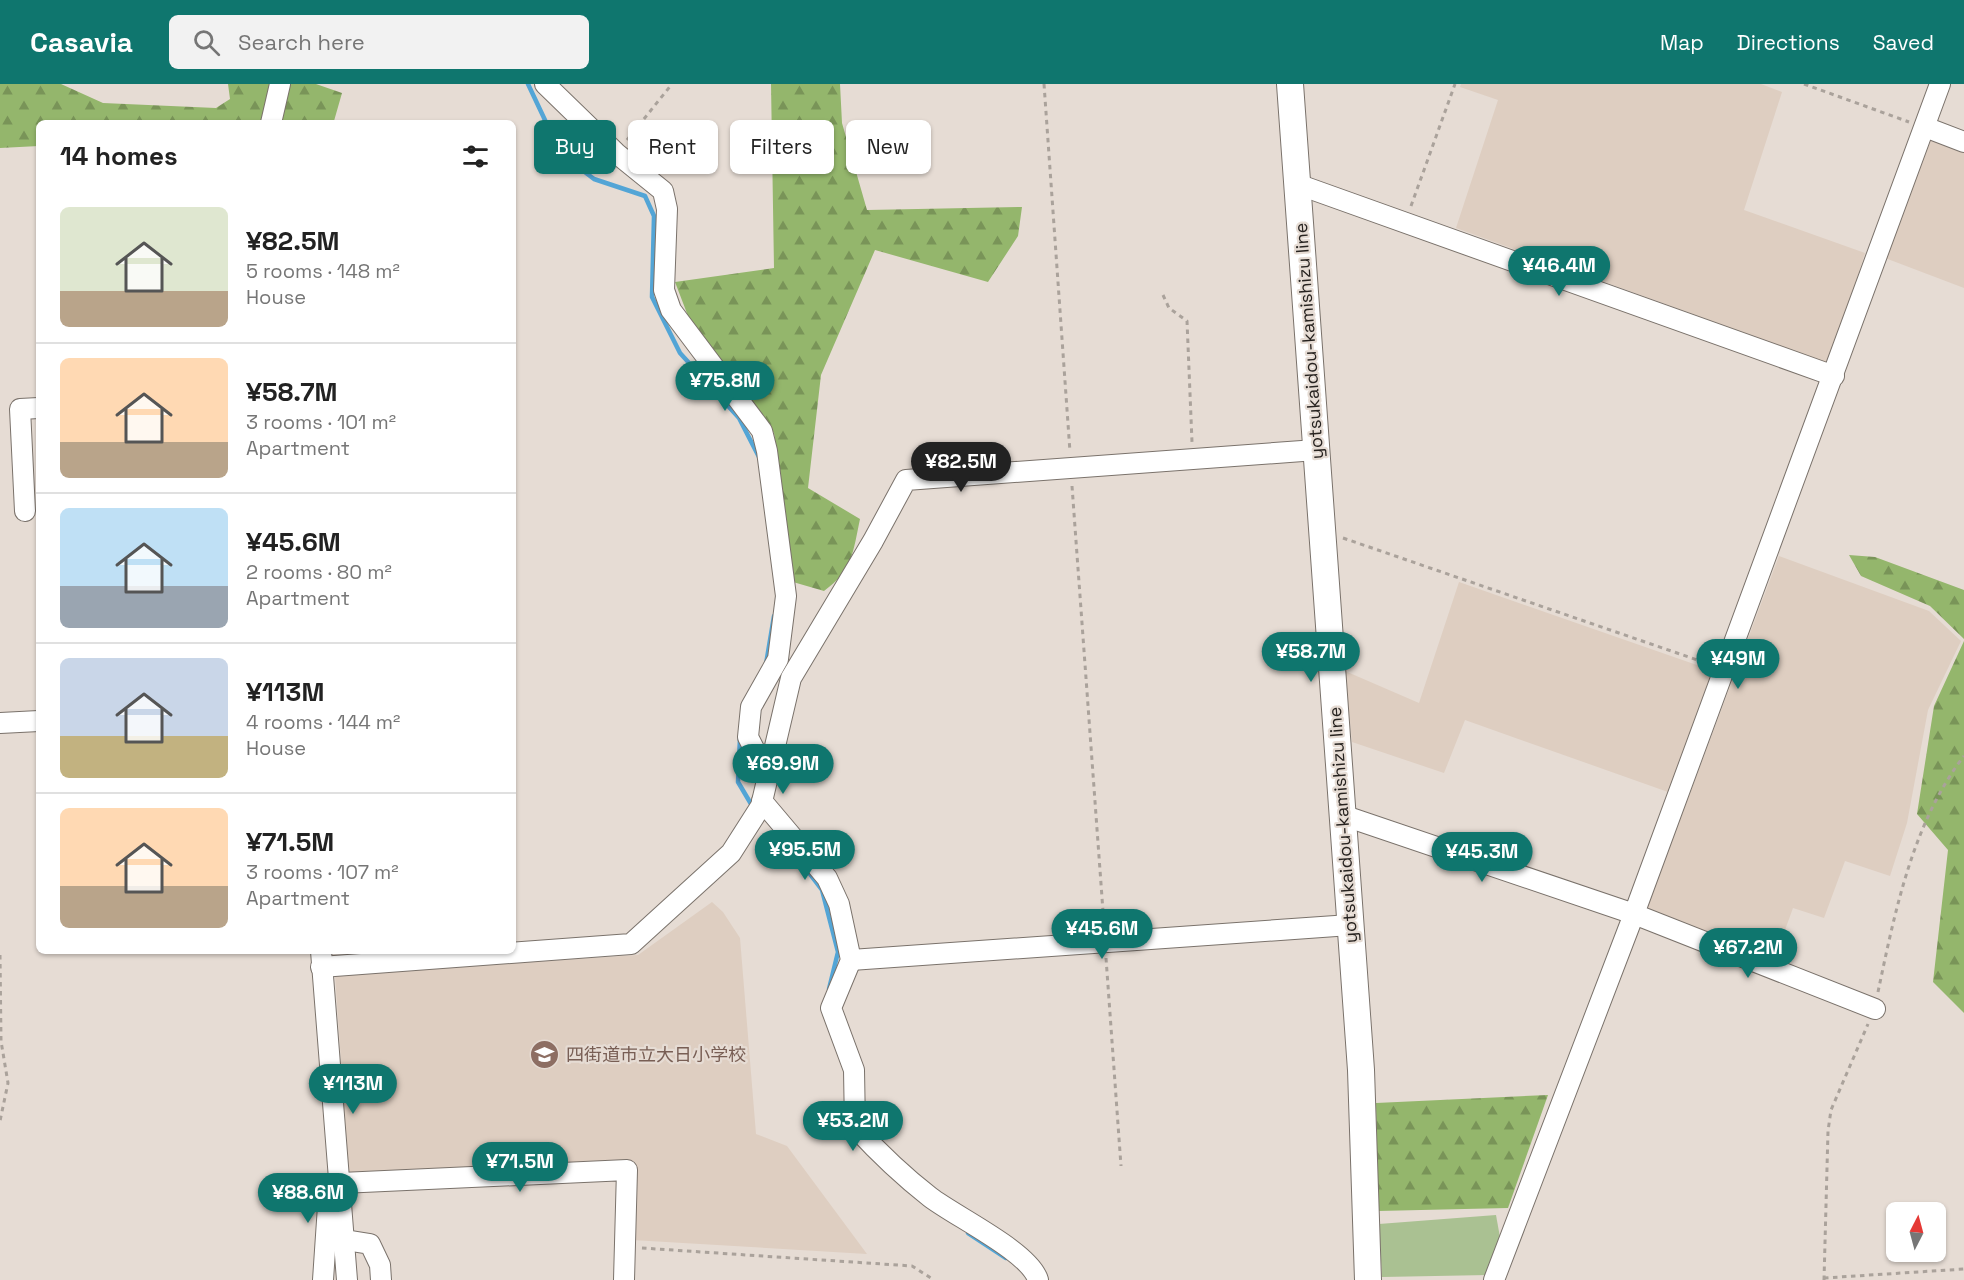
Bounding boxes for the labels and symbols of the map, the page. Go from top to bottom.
street label: yotsukaidou-kamishizu line [1289,222,1328,460]
pin: ¥46.4M [1510,246,1608,297]
pin: ¥75.8M [676,361,774,412]
pin: ¥82.5M [912,442,1010,493]
pin: ¥58.7M [1262,632,1360,683]
pin: ¥49M [1702,639,1774,690]
street label: yotsukaidou-kamishizu line [1323,706,1362,944]
pin: ¥69.9M [734,744,832,795]
pin: ¥95.5M [756,830,854,881]
pin: ¥45.3M [1433,832,1531,883]
pin: ¥45.6M [1053,909,1151,960]
pin: ¥67.2M [1699,928,1797,979]
school or university icon: 四街道市立大日小学校 [529,1039,561,1071]
place label: 四街道市立大日小学校 [566,1043,746,1066]
pin: ¥113M [311,1064,395,1115]
pin: ¥53.2M [804,1101,902,1152]
pin: ¥71.5M [471,1142,569,1193]
pin: ¥88.6M [259,1173,357,1224]
north arrow [1886,1202,1946,1262]

